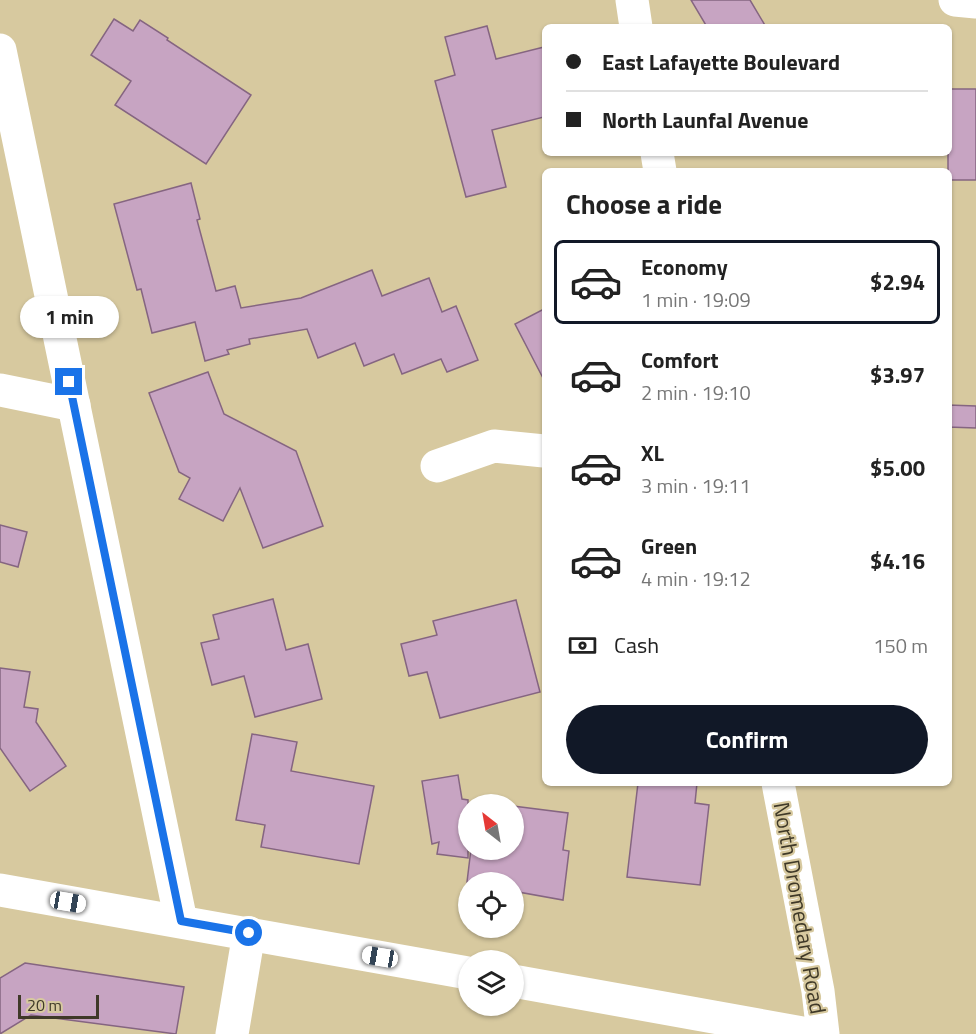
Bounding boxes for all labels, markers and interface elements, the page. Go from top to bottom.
text: East Lafayette Boulevard [602,45,840,79]
text: North Launfal Avenue [602,103,808,137]
text: Choose a ride [566,183,722,224]
text: Economy [641,250,728,284]
icon: car [569,255,623,309]
text: $2.94 [870,265,925,299]
text: 1 min · 19:09 [641,284,751,315]
callout: 1 min [20,295,118,337]
text: 1 min [45,301,94,332]
text: Comfort [641,343,719,377]
icon: car [569,348,623,402]
text: $3.97 [870,358,925,392]
route end [55,368,82,395]
text: 2 min · 19:10 [641,377,751,408]
text: XL [641,436,664,470]
icon: car [569,441,623,495]
text: $5.00 [870,451,925,485]
text: 3 min · 19:11 [641,470,751,501]
text: Green [641,529,697,563]
icon: car [569,534,623,588]
text: $4.16 [870,544,925,578]
text: 4 min · 19:12 [641,563,751,594]
text: Cash [614,628,659,662]
icon: cash [566,629,599,662]
text: 150 m [873,630,928,661]
button: Confirm [566,705,928,774]
north arrow [458,794,524,860]
map controls [458,794,524,1016]
street label: North Dromedary Road [765,799,835,1017]
button: locate [458,872,524,938]
car [49,890,87,914]
route start [235,919,262,946]
car [361,945,399,969]
button: layers [458,950,524,1016]
scale bar [18,992,99,1020]
text: 20 m [27,993,62,1017]

